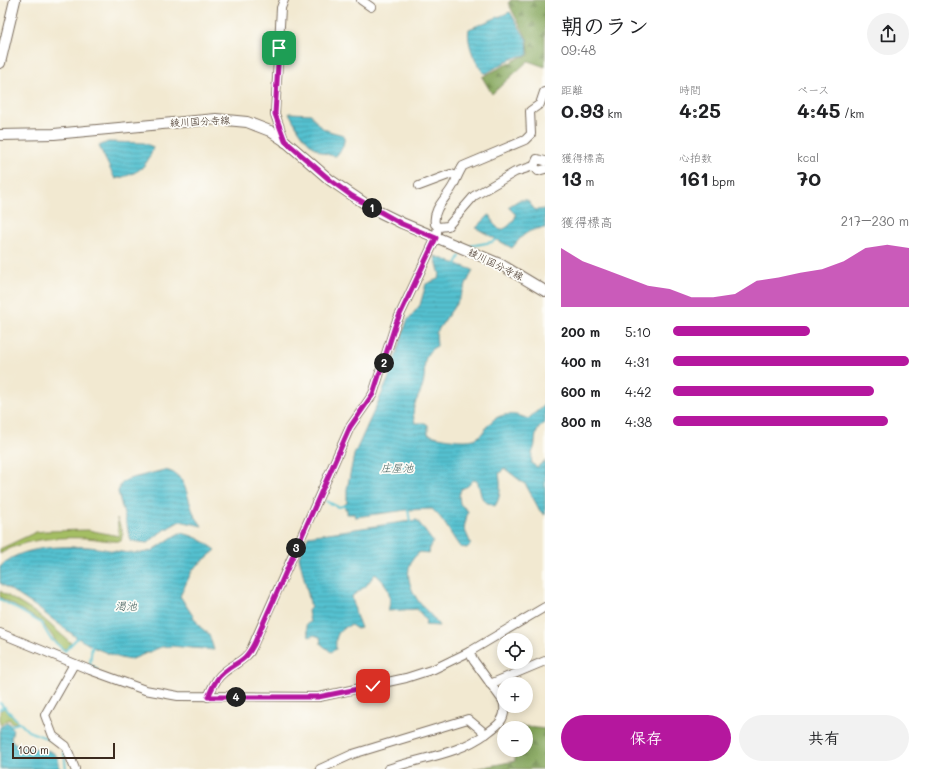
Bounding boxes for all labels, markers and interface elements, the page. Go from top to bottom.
text: 朝のラン [561,11,649,40]
button: share [867,13,909,55]
pin [262,31,296,65]
icon: arrive [268,37,290,59]
text: 09:48 [561,41,596,58]
text: 距離 [561,82,583,97]
text: 時間 [679,82,701,97]
text: ペース [797,82,829,97]
text: 0.93 [561,97,604,123]
text: 4:25 [679,97,721,123]
text: 4:45 [797,97,840,123]
text: km [604,106,622,121]
text: /km [840,106,864,121]
street label: 綾川国分寺線 [170,112,230,130]
text: 獲得標高 [561,150,605,165]
text: 心拍数 [679,150,712,165]
text: kcal [797,150,819,165]
text: 13 [561,165,582,191]
text: 161 [679,165,709,191]
text: 70 [797,165,821,191]
text: m [582,174,594,189]
text: bpm [709,174,735,189]
pin: 1 [362,198,382,218]
text: 1 [370,200,374,215]
text: 217–230 m [841,212,909,229]
text: 獲得標高 [561,213,613,230]
street label: 綾川国分寺線 [466,245,526,283]
text: 200 m [561,323,600,340]
text: 5:10 [625,323,650,340]
pin: 2 [374,353,394,373]
text: 400 m [561,353,601,370]
text: 4:31 [625,353,650,370]
text: 2 [381,355,387,370]
text: 600 m [561,383,601,400]
text: 4:42 [625,383,652,400]
text: 800 m [561,413,601,430]
text: 4:38 [625,413,652,430]
water label: 庄屋池 [381,460,414,475]
pin: 3 [286,538,306,558]
text: 3 [293,540,299,555]
water label: 渇池 [115,598,138,613]
map controls [497,633,533,757]
button: locate [497,633,533,669]
pin [356,669,390,703]
icon: check [362,675,384,697]
button: + [497,677,533,713]
pin: 4 [226,687,246,707]
text: 4 [233,689,239,704]
button: 保存 [561,715,731,761]
button: 共有 [739,715,909,761]
button: − [497,721,533,757]
scale bar [12,741,115,760]
text: 100 m [18,742,49,757]

